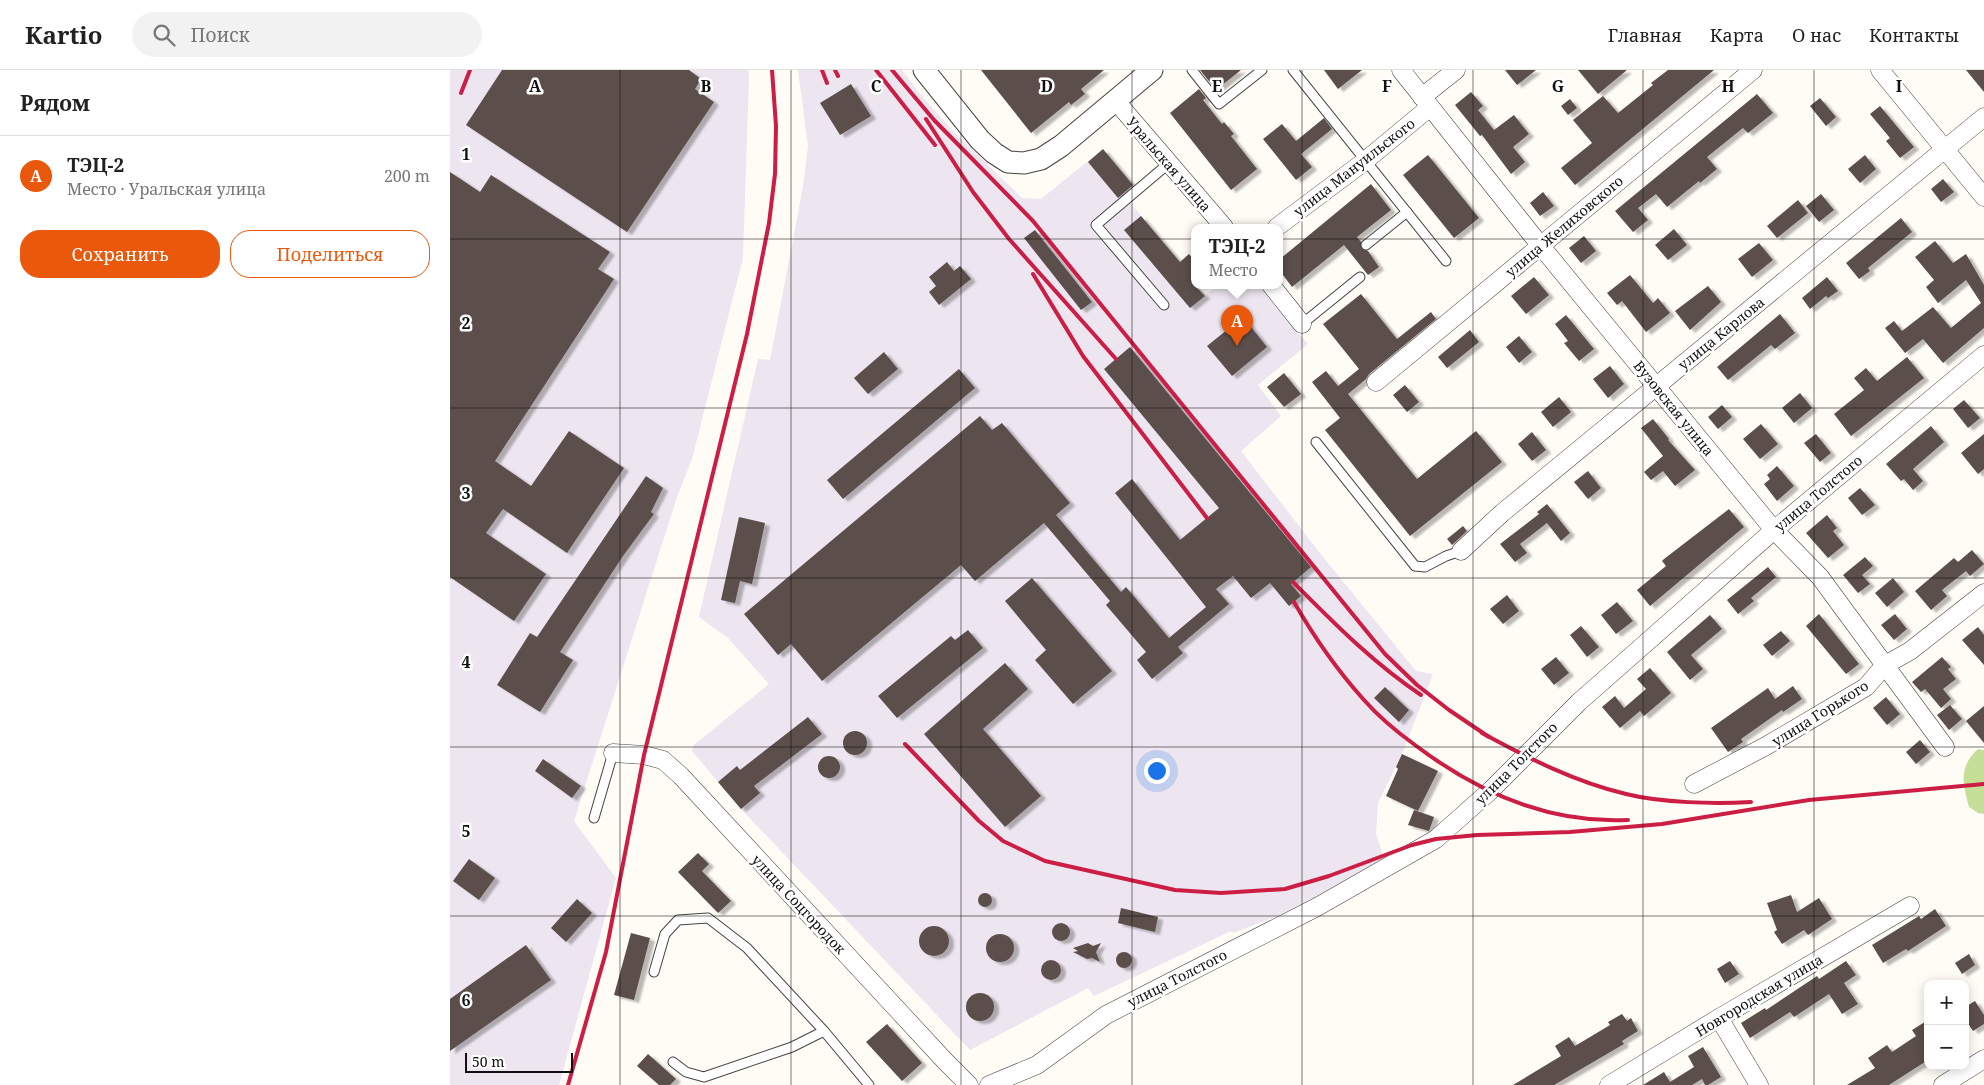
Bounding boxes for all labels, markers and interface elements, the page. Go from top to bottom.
search box [132,12,482,57]
text: Kartio [25,18,102,51]
icon: search [150,21,178,49]
text: Поиск [190,22,250,48]
text: Главная [1608,23,1682,47]
text: Карта [1710,23,1764,47]
text: О нас [1792,23,1841,47]
text: Контакты [1869,23,1959,47]
text: A [529,75,542,97]
text: B [701,75,712,97]
text: C [871,75,882,97]
text: D [1041,75,1053,97]
text: E [1212,75,1222,97]
text: F [1382,75,1392,97]
text: G [1552,75,1564,97]
text: H [1721,75,1735,97]
text: I [1896,75,1902,97]
text: Рядом [20,89,90,117]
street label: Уральская улица [1122,112,1216,216]
street label: улица Мануильского [1289,114,1419,220]
text: 1 [461,143,471,165]
text: ТЭЦ-2 [67,152,124,178]
text: A [30,165,42,187]
text: 200 m [384,165,430,187]
street label: улица Желиховского [1501,171,1627,281]
text: Место · Уральская улица [67,178,266,200]
popup [1191,224,1283,289]
button: Сохранить [20,230,220,278]
button: Поделиться [230,230,430,278]
text: ТЭЦ-2 [1208,233,1266,259]
text: Место [1208,259,1258,281]
street label: улица Карлова [1674,292,1768,374]
pin: A [1221,305,1253,346]
text: 2 [461,312,471,334]
street label: Вузовская улица [1630,356,1718,460]
street label: улица Толстого [1770,451,1866,535]
text: 3 [461,482,471,504]
text: 4 [461,651,471,673]
street label: улица Горького [1768,676,1872,750]
street label: улица Толстого [1471,718,1561,808]
your location [1144,758,1170,784]
text: 5 [461,820,471,842]
street label: улица Соцгородок [748,850,851,958]
street label: улица Толстого [1124,945,1230,1011]
street label: Новгородская улица [1692,949,1826,1041]
map controls [1924,980,1969,1070]
button: + [1924,980,1969,1025]
text: 6 [461,989,471,1011]
button: − [1924,1025,1969,1070]
scale bar [465,1050,572,1073]
text: 50 m [472,1052,505,1071]

